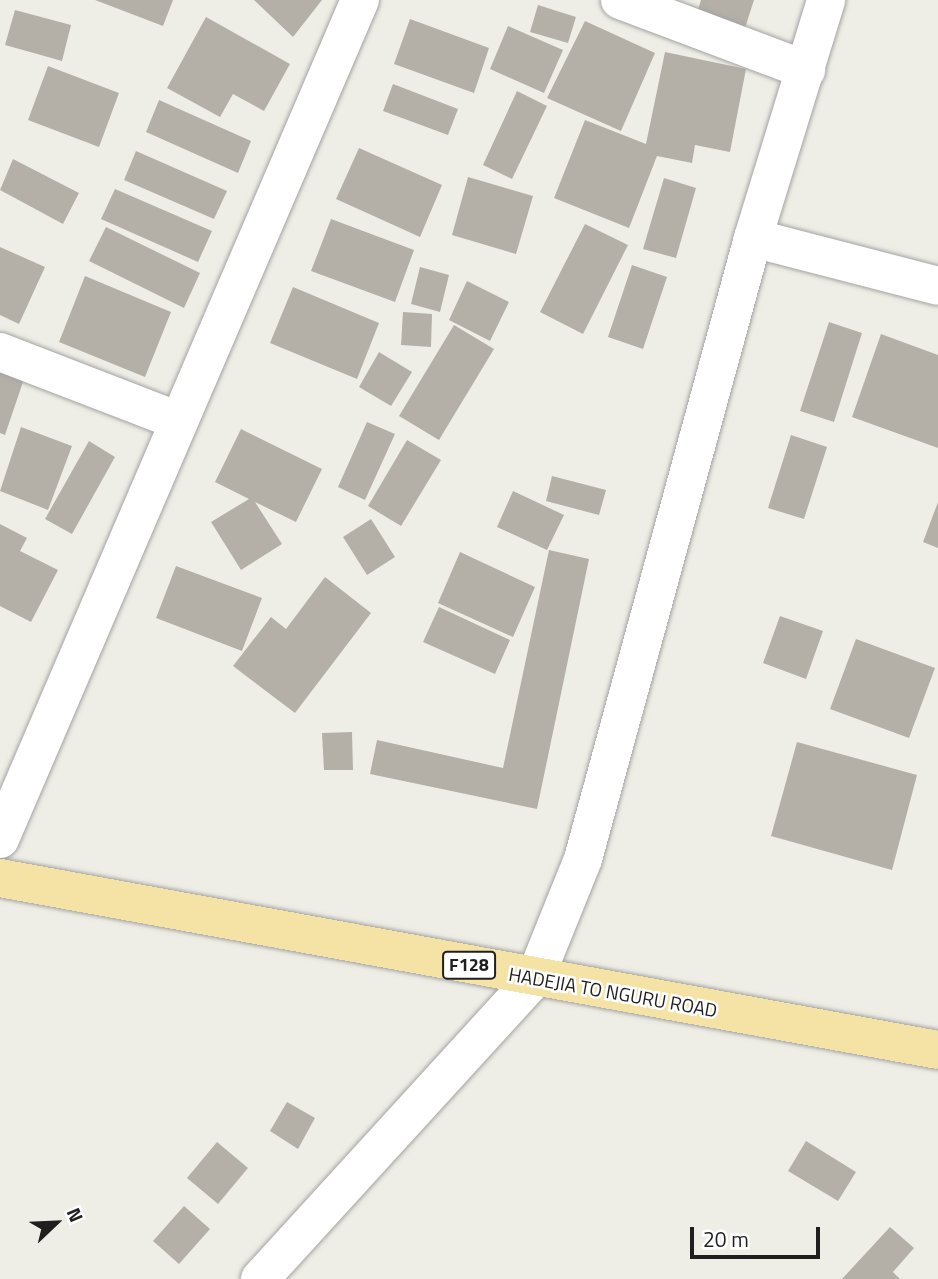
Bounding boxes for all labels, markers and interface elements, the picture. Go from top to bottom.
road number: F128 [441,950,497,980]
street label: HADEJIA TO NGURU ROAD [507,962,719,1022]
north arrow [21,1188,91,1258]
text: N [60,1203,92,1226]
scale bar [693,1212,822,1256]
text: 20 m [703,1223,749,1255]

